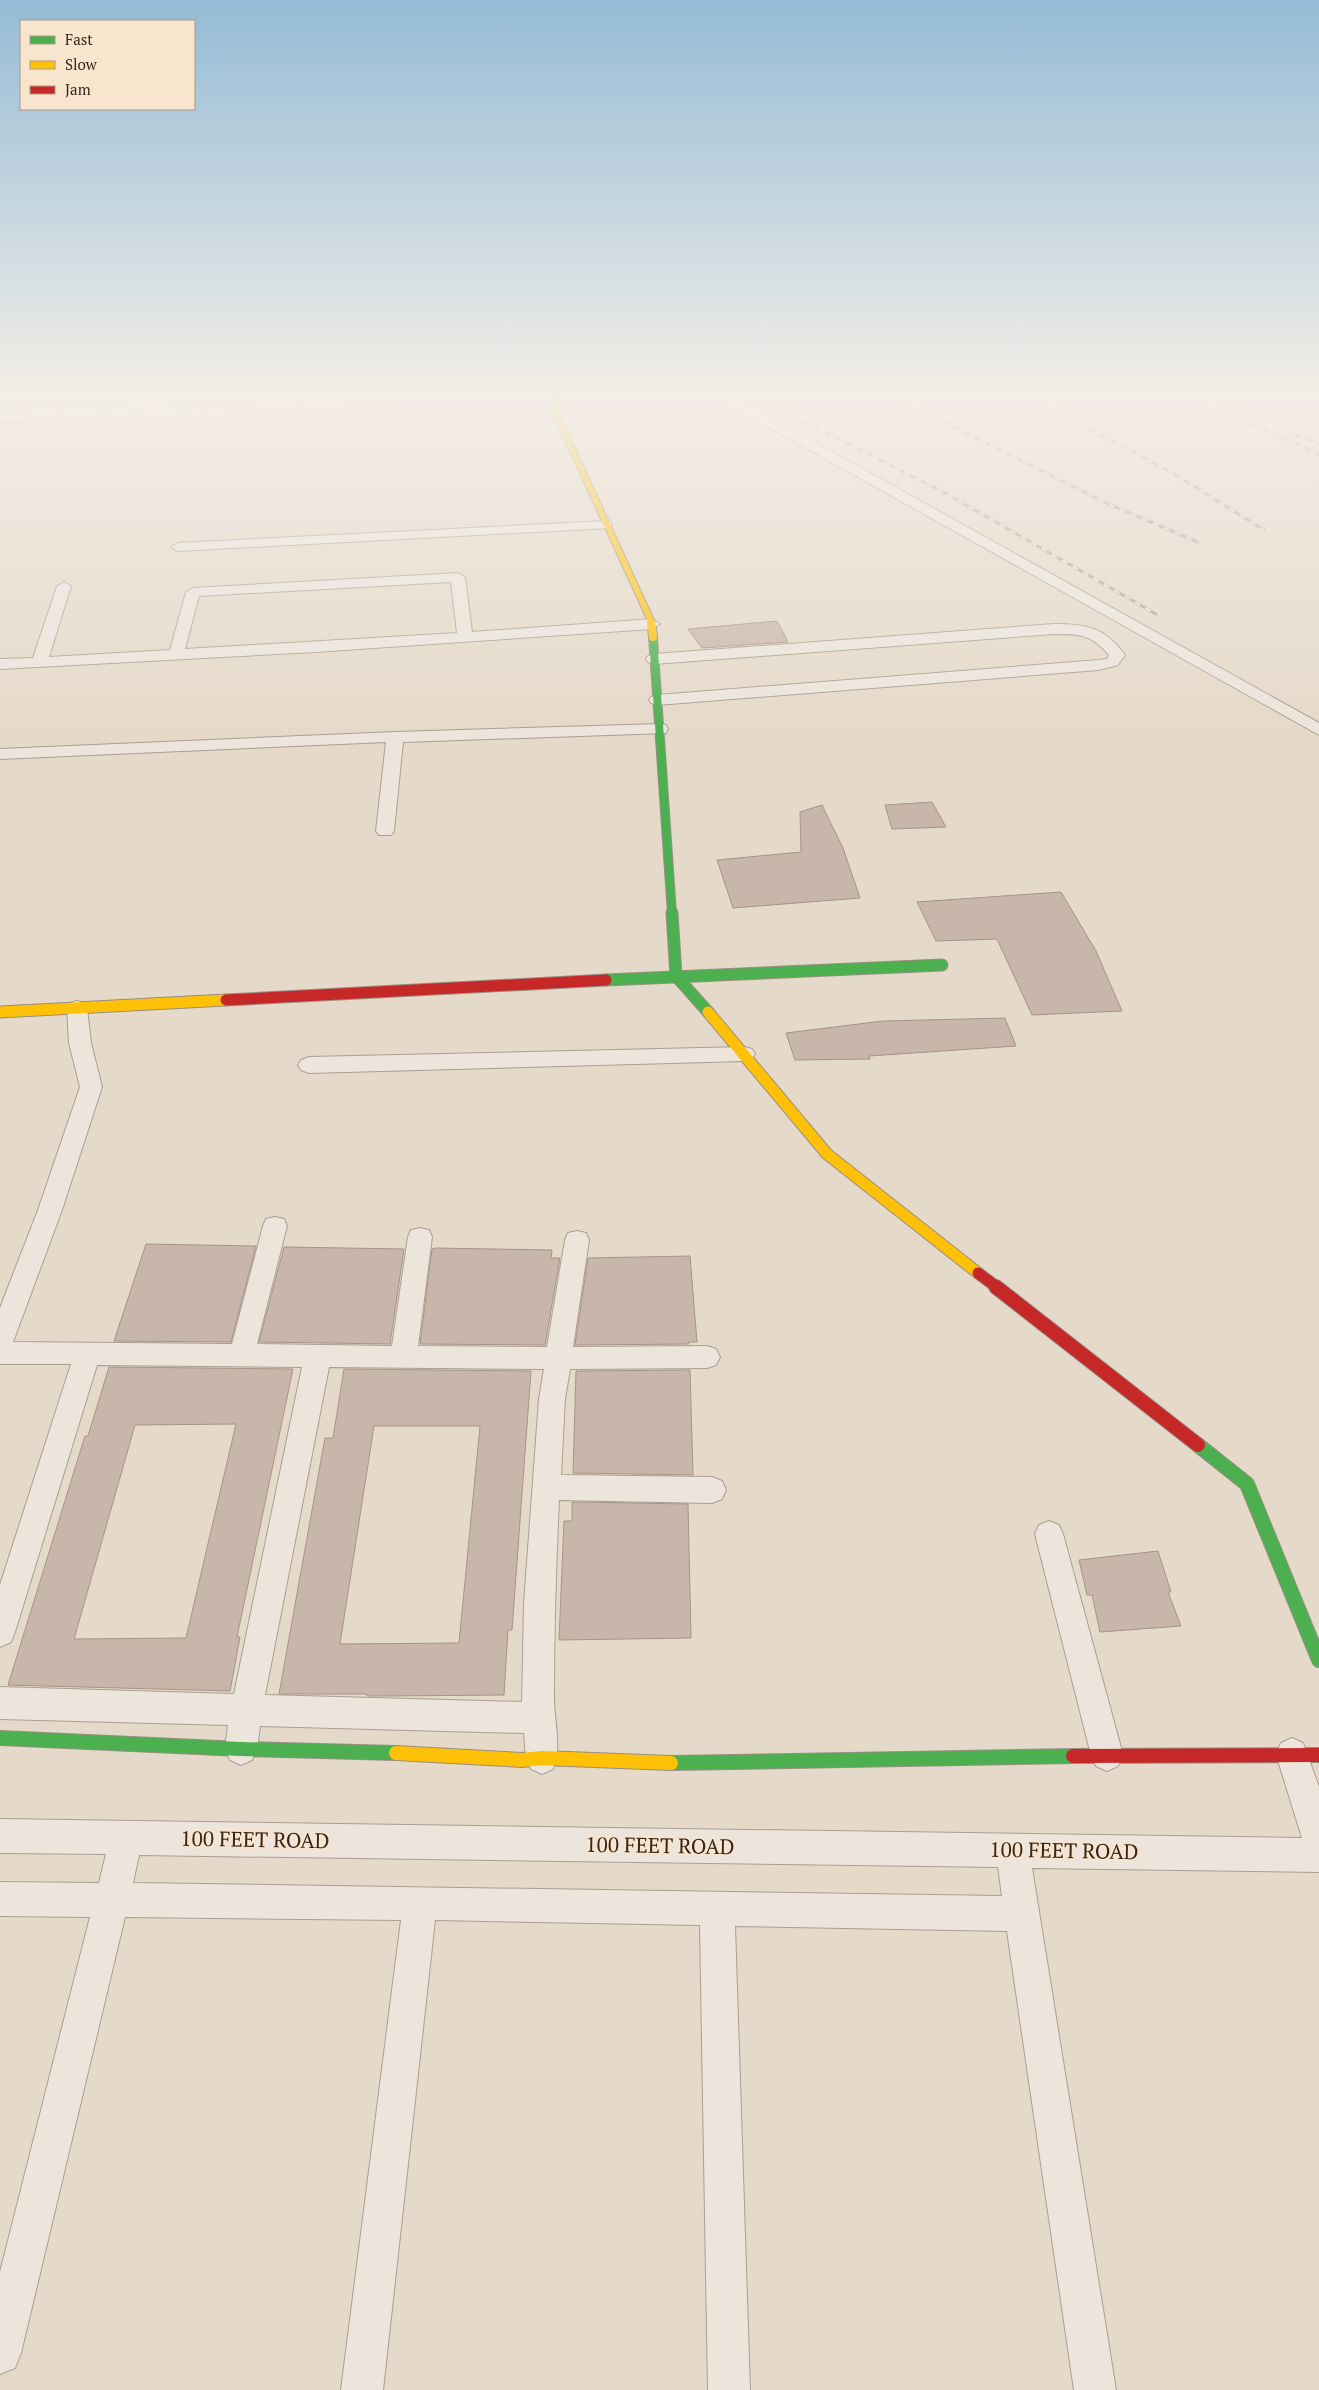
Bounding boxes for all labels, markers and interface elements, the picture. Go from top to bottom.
legend [20,20,195,110]
text: Fast [65,29,93,49]
text: Slow [65,54,98,74]
text: Jam [65,79,91,99]
street label: 100 FEET ROAD [180,1824,330,1854]
street label: 100 FEET ROAD [585,1830,735,1860]
street label: 100 FEET ROAD [989,1835,1139,1865]

